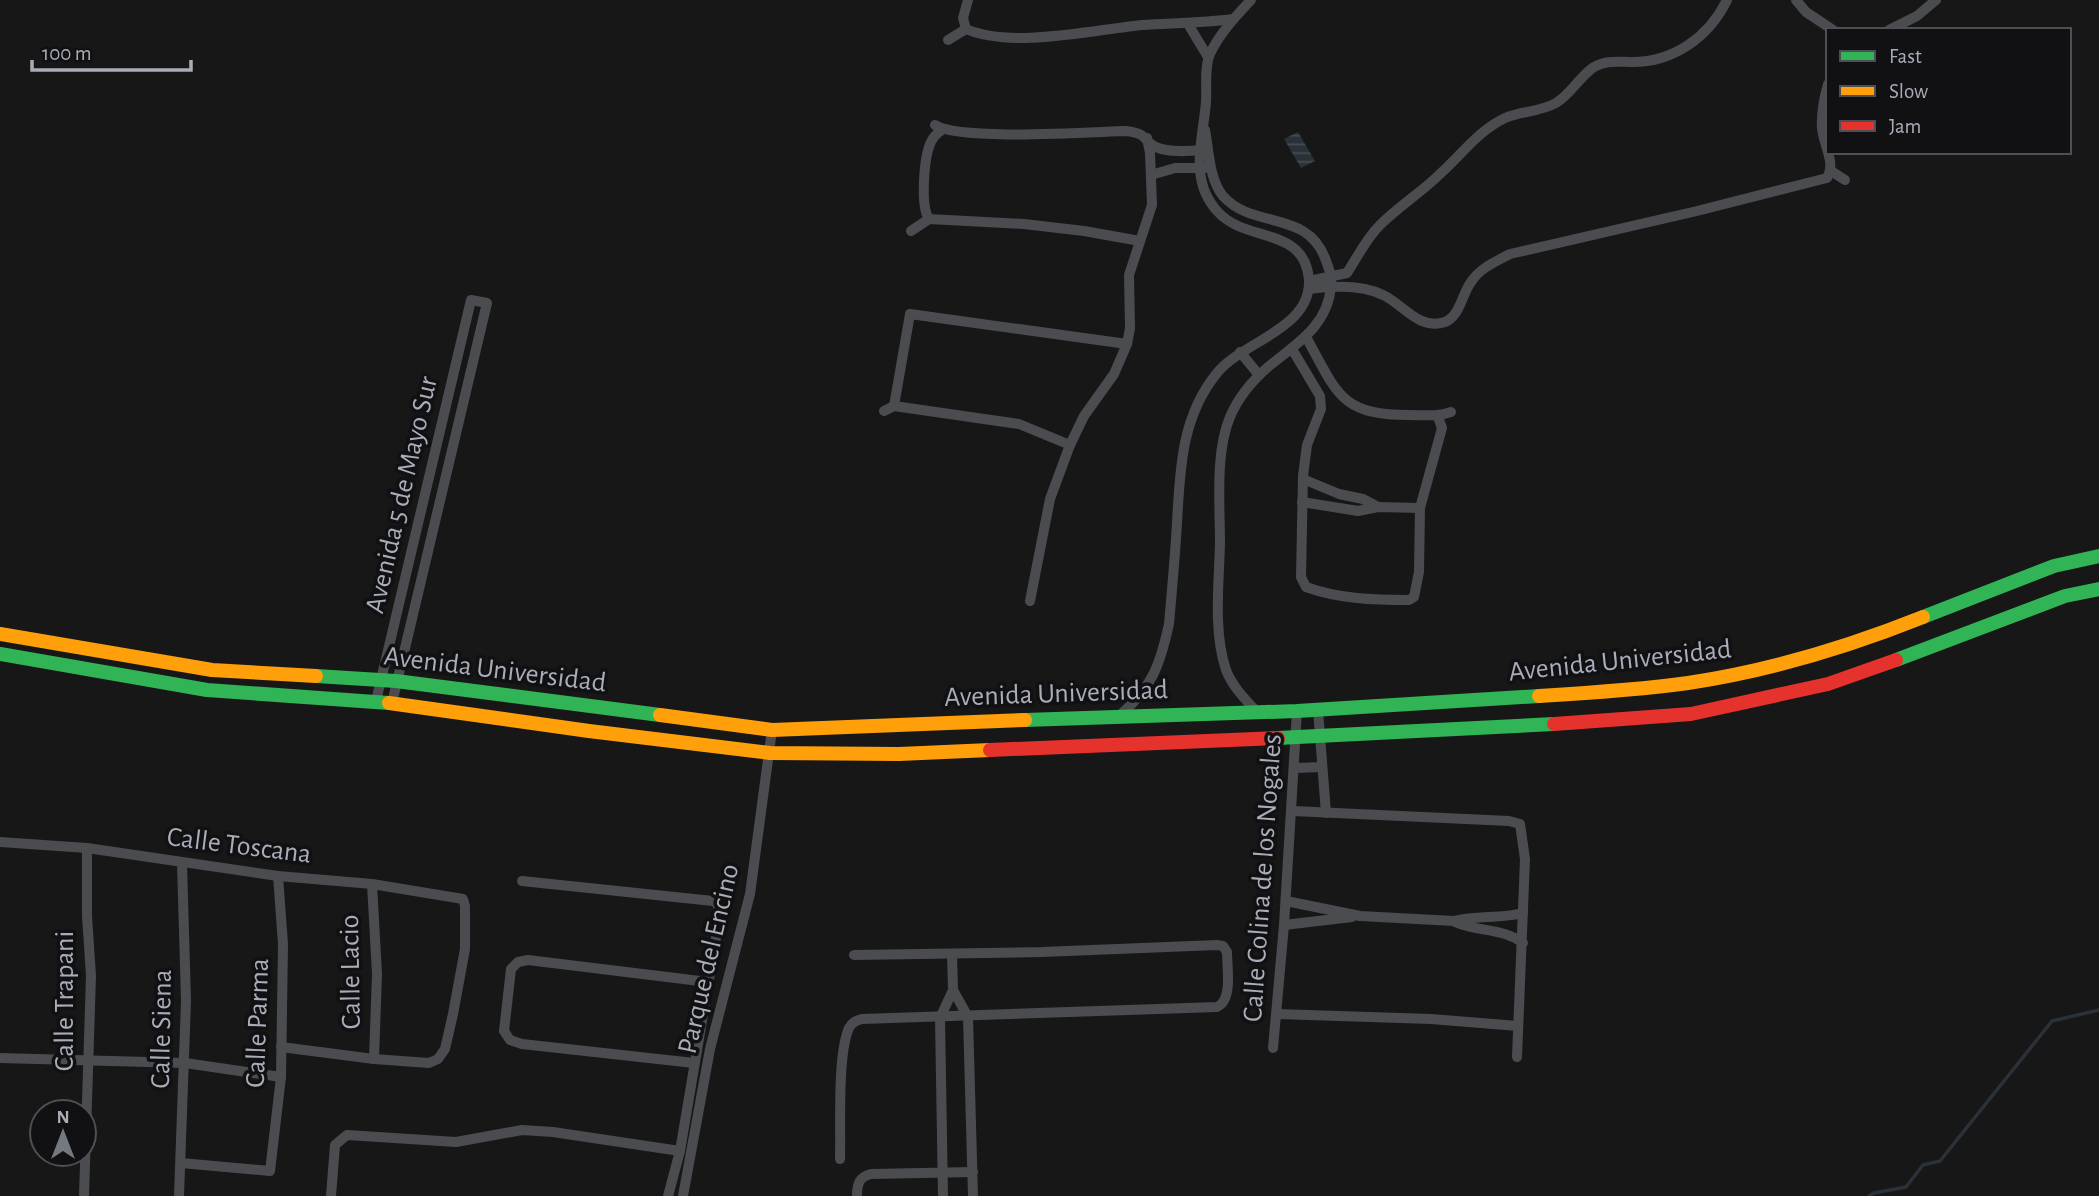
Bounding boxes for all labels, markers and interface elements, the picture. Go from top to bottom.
scale bar [32,28,191,72]
legend [1826,28,2071,154]
text: 100 m [42,43,92,64]
text: Fast [1889,46,1922,67]
text: Slow [1889,81,1928,102]
text: Jam [1889,116,1921,137]
street label: Avenida 5 de Mayo Sur [361,374,443,616]
street label: Avenida Universidad [1507,635,1733,687]
street label: Avenida Universidad [382,642,608,698]
street label: Avenida Universidad [944,676,1168,712]
street label: Calle Colina de los Nogales [1239,733,1287,1023]
street label: Calle Toscana [165,823,313,869]
street label: Parque del Encino [674,861,744,1057]
street label: Calle Lacio [336,914,366,1030]
street label: Calle Trapani [51,931,79,1071]
street label: Calle Parma [242,958,274,1088]
street label: Calle Siena [147,969,177,1089]
north arrow [28,1098,98,1168]
text: N [56,1108,70,1127]

